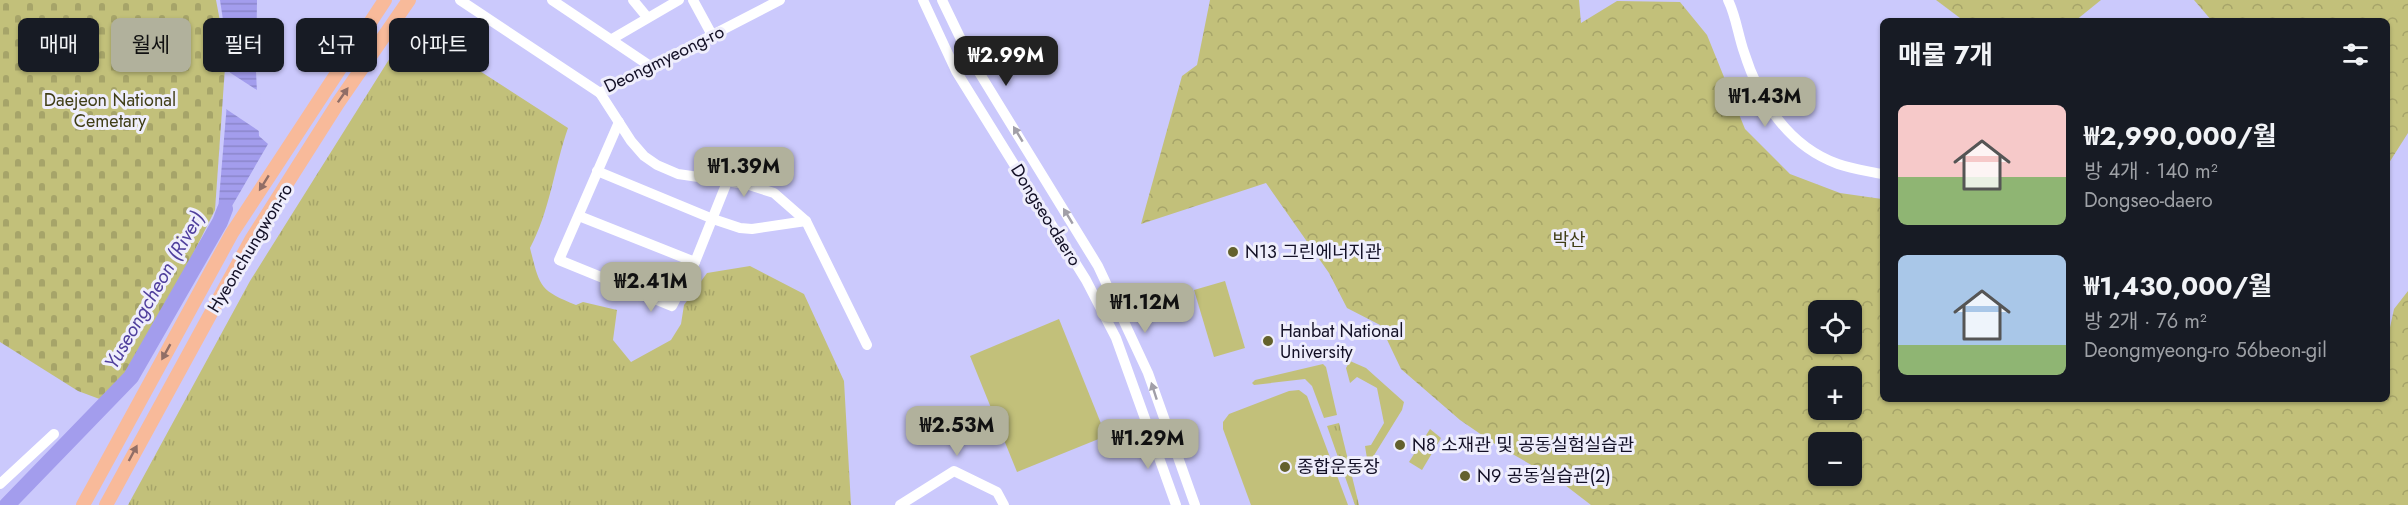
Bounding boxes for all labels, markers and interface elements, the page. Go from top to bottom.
chip: 매매 [18,18,99,72]
chip: 월세 [111,18,191,72]
chip: 필터 [203,18,284,72]
chip: 신규 [296,18,377,72]
chip: 아파트 [389,18,489,72]
street label: Deongmyeong-ro [599,19,729,99]
pin: ₩2.99M [957,36,1055,87]
text: 매물 7개 [1898,36,1993,74]
icon: filters [2339,38,2372,71]
text: ₩2.99M [968,41,1044,70]
pin: ₩1.43M [1716,77,1814,128]
text: ₩1.43M [1729,82,1801,111]
park label: Daejeon National Cemetary [44,87,176,134]
one-way arrow [337,87,348,103]
text: ₩2,990,000/월 [2084,117,2277,155]
one-way arrow [1013,126,1024,142]
icon: home [1946,129,2018,201]
pin: ₩1.39M [695,147,793,198]
text: ₩1.39M [708,152,780,181]
text: 방 4개 · 140 m² [2084,157,2218,186]
street label: Dongseo-daero [1004,159,1088,271]
one-way arrow [259,175,270,191]
street label: Hyeonchungwon-ro [201,178,299,318]
text: Dongseo-daero [2084,186,2213,215]
water label: Yuseongcheon (River) [97,206,212,375]
one-way arrow [1063,207,1073,224]
park label: 박산 [1552,227,1586,253]
place label: N13 그린에너지관 [1245,239,1382,265]
marker: N13 그린에너지관 [1226,245,1240,259]
pin: ₩2.41M [602,262,700,313]
text: ₩2.41M [614,267,688,296]
text: ₩1,430,000/월 [2084,267,2272,305]
icon: home [1946,279,2018,351]
pin: ₩1.12M [1096,283,1194,334]
text: ₩1.12M [1110,288,1180,317]
map controls [1808,300,1862,486]
button: locate [1808,300,1862,354]
text: 방 2개 · 76 m² [2084,307,2207,336]
place label: Hanbat National University [1280,318,1403,365]
marker: Hanbat National University [1261,334,1275,348]
text: Deongmyeong-ro 56beon-gil [2084,336,2327,365]
one-way arrow [161,344,171,361]
button: + [1808,366,1862,420]
one-way arrow [1149,382,1158,400]
pin: ₩2.53M [908,406,1006,457]
text: ₩2.53M [920,411,994,440]
pin: ₩1.29M [1099,419,1197,470]
text: ₩1.29M [1112,424,1184,453]
place label: N8 소재관 및 공동실험실습관 [1412,432,1635,458]
button: − [1808,432,1862,486]
marker: N8 소재관 및 공동실험실습관 [1393,438,1407,452]
one-way arrow [128,445,138,462]
place label: 종합운동장 [1297,454,1380,480]
marker: 종합운동장 [1278,460,1292,474]
place label: N9 공동실습관(2) [1477,463,1611,489]
marker: N9 공동실습관(2) [1458,469,1472,483]

